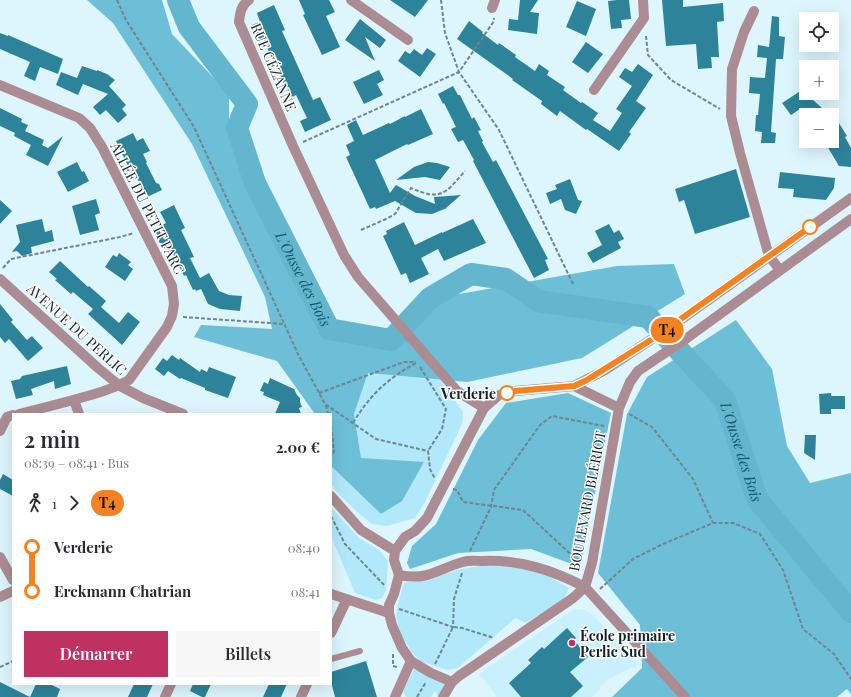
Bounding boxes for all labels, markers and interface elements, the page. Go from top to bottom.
map controls [799,12,839,148]
button: locate [799,12,839,52]
street label: RUE CÉZANNE [247,20,301,114]
button: + [799,60,839,100]
button: − [799,108,839,148]
street label: ALLÉE DU PETIT PARC [106,138,189,277]
unlabelled marker [802,219,818,235]
water label: L'Ousse des Bois [271,227,336,330]
street label: AVENUE DU PERLIC [22,278,131,379]
line badge: T4 [649,317,685,343]
text: T4 [659,320,675,339]
place label: Verderie [440,384,496,403]
marker: Verderie [499,385,515,401]
water label: L'Ousse des Bois [716,398,767,505]
text: 2 min [24,424,80,454]
street label: BOULEVARD BLÉRIOT [564,429,610,573]
text: 2.00 € [276,437,320,457]
text: 08:39 – 08:41 · Bus [24,454,129,471]
icon: walk [24,492,46,514]
icon: forward [63,492,85,514]
text: T4 [99,493,116,512]
text: 1 [52,495,57,512]
text: Verderie [54,537,113,557]
text: 08:40 [288,539,320,556]
text: Erckmann Chatrian [54,581,191,601]
text: 08:41 [291,583,320,600]
place label: École primaire Perlic Sud [580,626,675,661]
button: Démarrer [24,631,168,677]
button: Billets [176,631,320,677]
marker: École primaire Perlic Sud [567,638,577,648]

